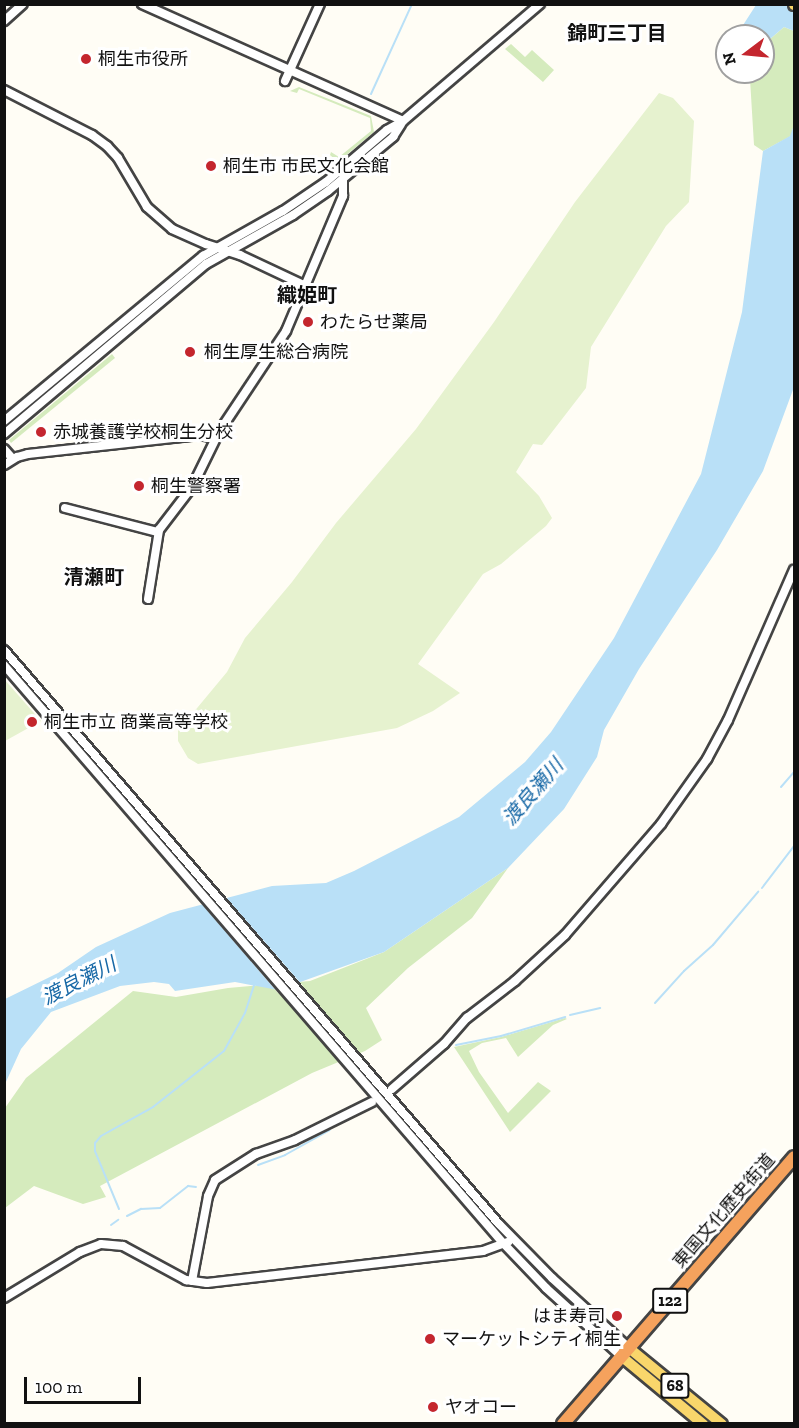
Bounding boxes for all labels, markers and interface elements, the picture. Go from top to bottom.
district label: 錦町三丁目 [567,21,667,45]
north arrow [715,24,775,84]
place label: 桐生市役所 [98,48,188,70]
text: N [718,50,740,67]
marker: 桐生市役所 [79,52,93,66]
place label: 桐生市 市民文化会館 [223,155,389,177]
marker: 桐生市 市民文化会館 [204,159,218,173]
district label: 織姫町 [277,283,337,307]
place label: わたらせ薬局 [320,311,428,333]
marker: わたらせ薬局 [301,315,315,329]
place label: 桐生厚生総合病院 [204,341,348,363]
marker: 桐生厚生総合病院 [181,343,199,361]
place label: 赤城養護学校桐生分校 [53,421,233,443]
marker: 赤城養護学校桐生分校 [34,425,48,439]
place label: 桐生警察署 [151,475,241,497]
marker: 桐生警察署 [132,479,146,493]
district label: 清瀬町 [64,565,124,589]
place label: 桐生市立 商業高等学校 [44,711,228,733]
marker: 桐生市立 商業高等学校 [25,715,39,729]
water label: 渡良瀬川 [498,754,568,830]
water label: 渡良瀬川 [38,952,120,1010]
street label: 東国文化歴史街道 [669,1150,779,1272]
road number: 122 [652,1288,688,1314]
place label: はま寿司 [533,1305,605,1327]
marker: はま寿司 [610,1309,624,1323]
place label: マーケットシティ桐生 [442,1328,622,1350]
marker: マーケットシティ桐生 [423,1332,437,1346]
scale bar [27,1365,144,1403]
road number: 68 [660,1373,690,1399]
text: 100 m [35,1376,82,1398]
place label: ヤオコー [445,1396,517,1418]
marker: ヤオコー [426,1400,440,1414]

